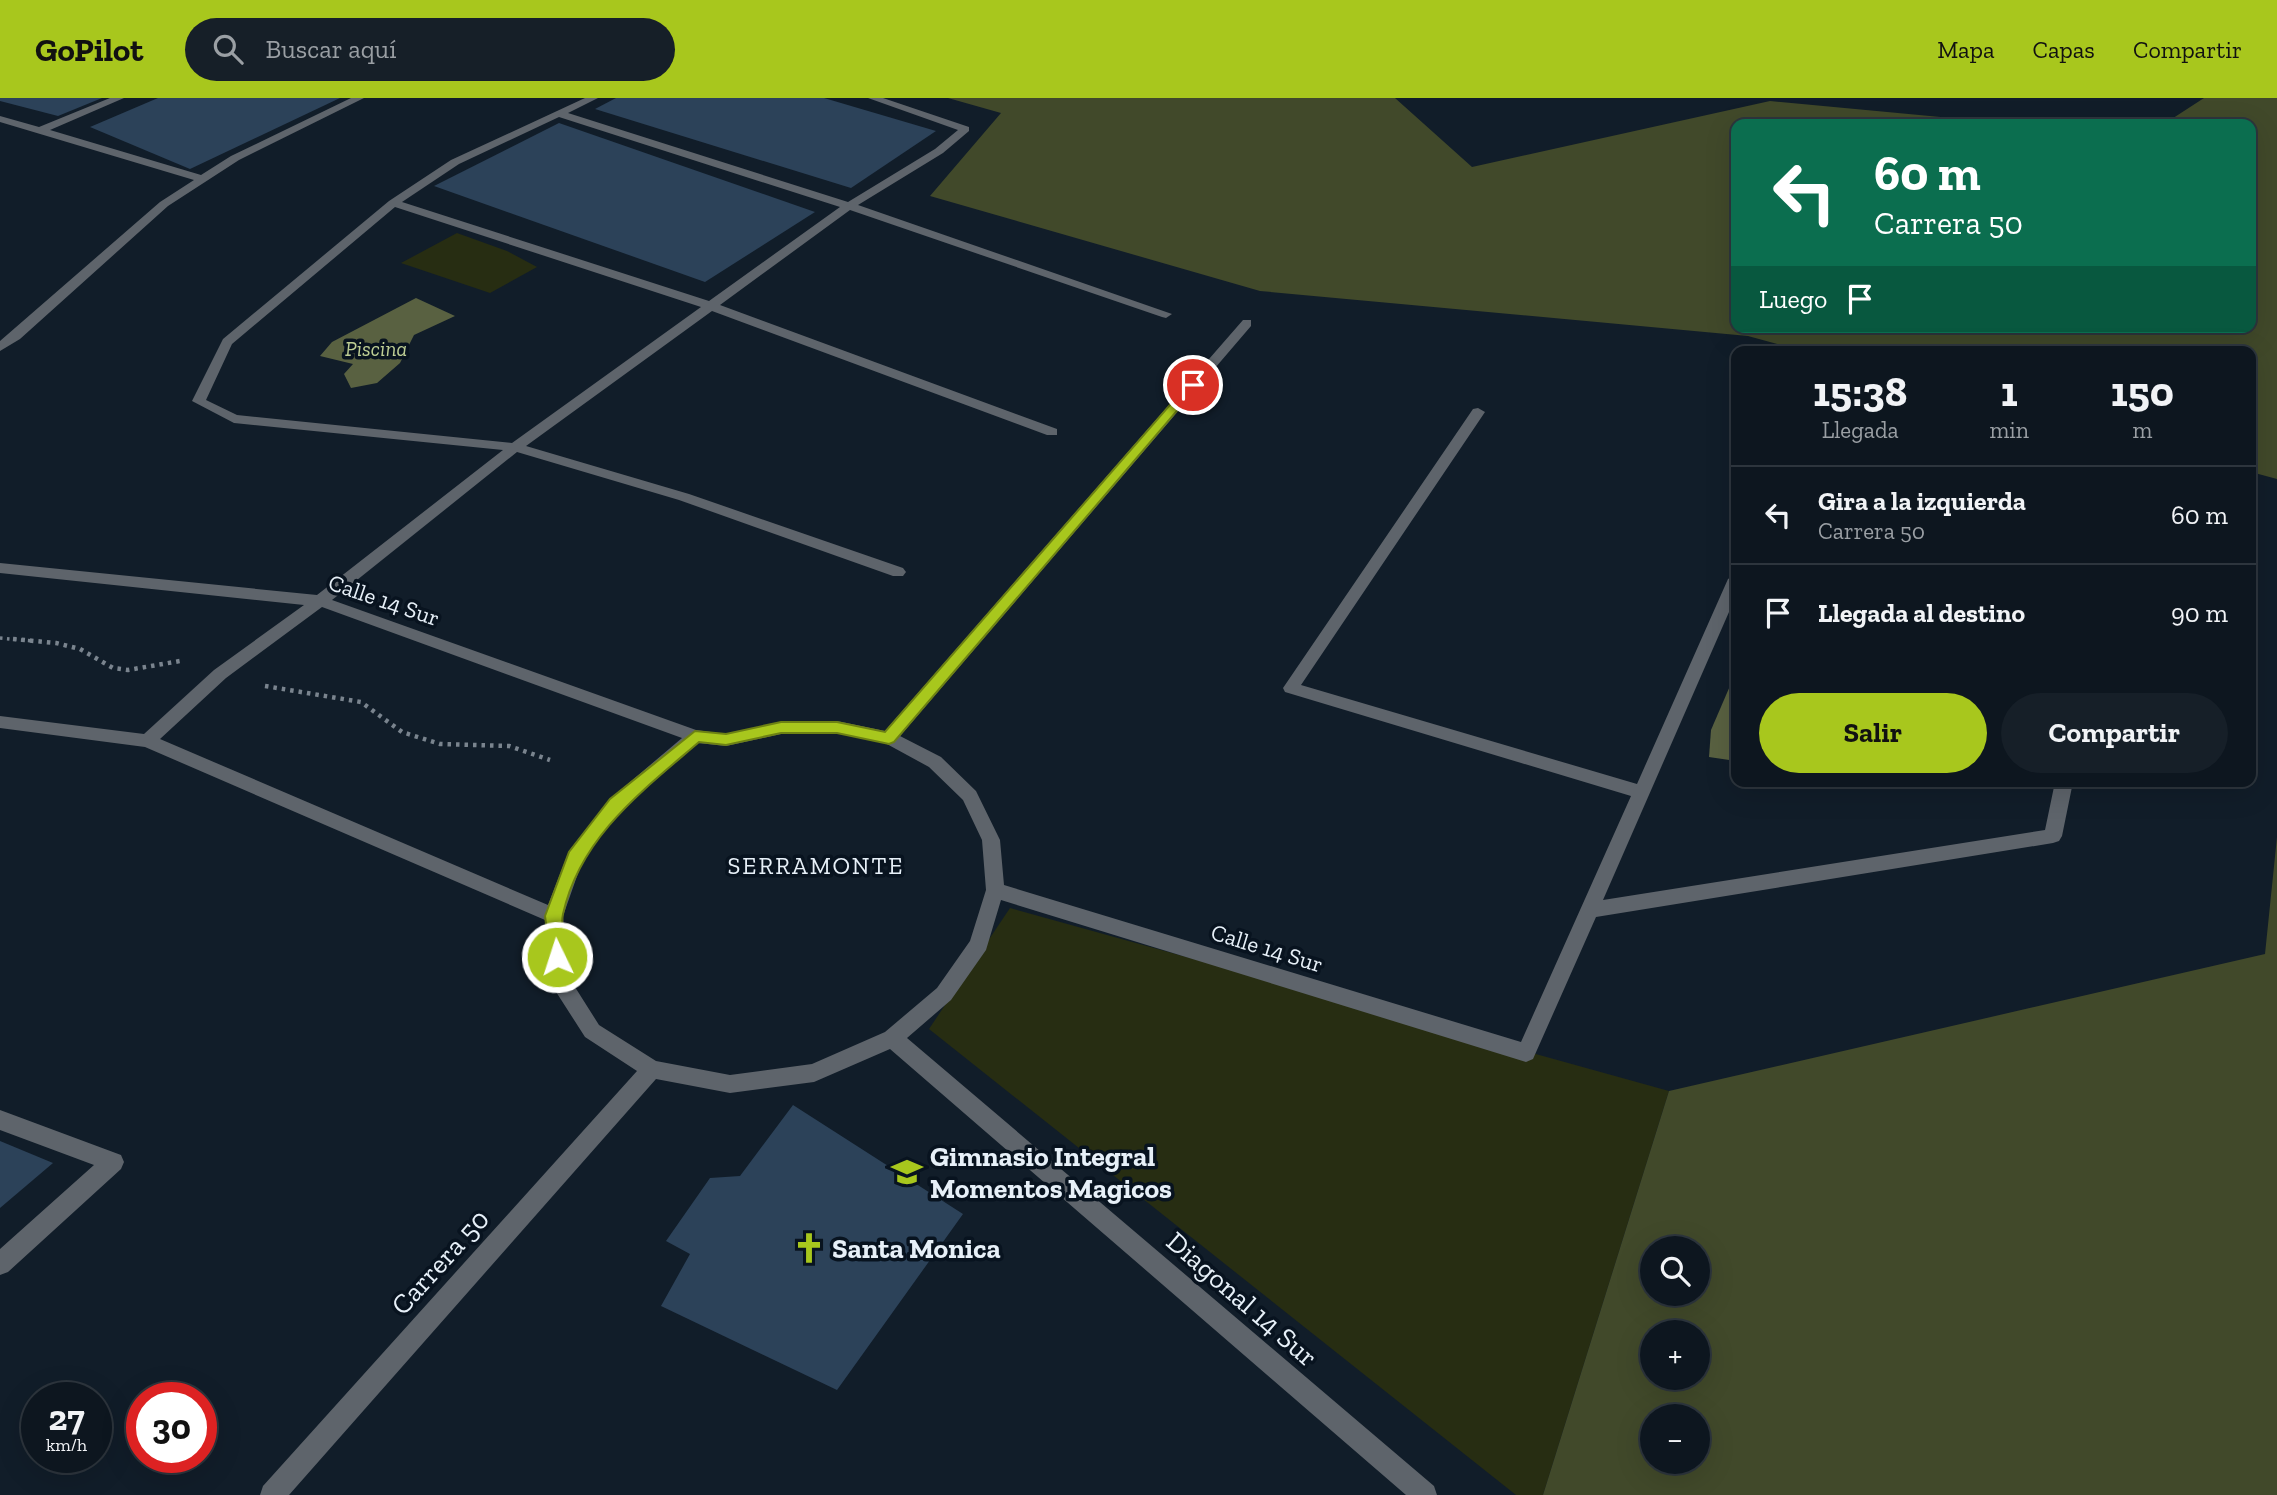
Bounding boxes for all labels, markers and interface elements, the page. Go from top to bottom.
search box [185,18,675,81]
text: GoPilot [35,30,143,69]
icon: search [209,30,247,68]
text: Buscar aquí [265,33,396,65]
text: Mapa [1937,35,1994,64]
text: Capas [2032,35,2095,64]
text: Compartir [2133,35,2242,64]
text: 60 m [1874,144,1981,203]
icon: left [1759,147,1850,238]
text: Carrera 50 [1874,204,2023,242]
icon: arrive [1841,280,1879,318]
text: Luego [1759,283,1827,315]
water label: Piscina [345,336,407,361]
pin [1163,355,1223,415]
icon: arrive [1174,366,1212,404]
text: 15:38 [1813,366,1907,417]
text: 1 [2001,366,2018,417]
text: 150 [2111,366,2174,417]
text: Llegada [1822,416,1899,444]
text: min [1989,416,2029,444]
text: m [2132,416,2152,444]
text: Gira a la izquierda [1818,485,2026,517]
icon: left [1759,496,1797,534]
text: 60 m [2171,499,2228,531]
text: Carrera 50 [1818,517,1925,545]
street label: Calle 14 Sur [325,568,443,632]
icon: arrive [1759,594,1797,632]
text: Llegada al destino [1818,597,2025,629]
text: 90 m [2171,597,2228,629]
button: Salir [1759,693,1987,773]
button: Compartir [2001,693,2228,773]
district label: SERRAMONTE [728,851,904,880]
street label: Calle 14 Sur [1208,918,1326,978]
position arrow [520,920,594,994]
place label: Gimnasio Integral Momentos Magicos [930,1140,1172,1205]
school or university icon: Gimnasio Integral Momentos Magicos [890,1155,924,1189]
street label: Carrera 50 [384,1203,496,1321]
street label: Diagonal 14 Sur [1160,1225,1324,1373]
church icon: Santa Monica [792,1231,826,1265]
place label: Santa Monica [832,1232,1001,1265]
map controls [1640,1236,1710,1474]
button: search [1640,1236,1710,1306]
button: + [1640,1320,1710,1390]
speed limit sign: 30 [126,1382,217,1473]
text: 27 [48,1397,85,1439]
button: − [1640,1404,1710,1474]
text: km/h [46,1434,87,1456]

